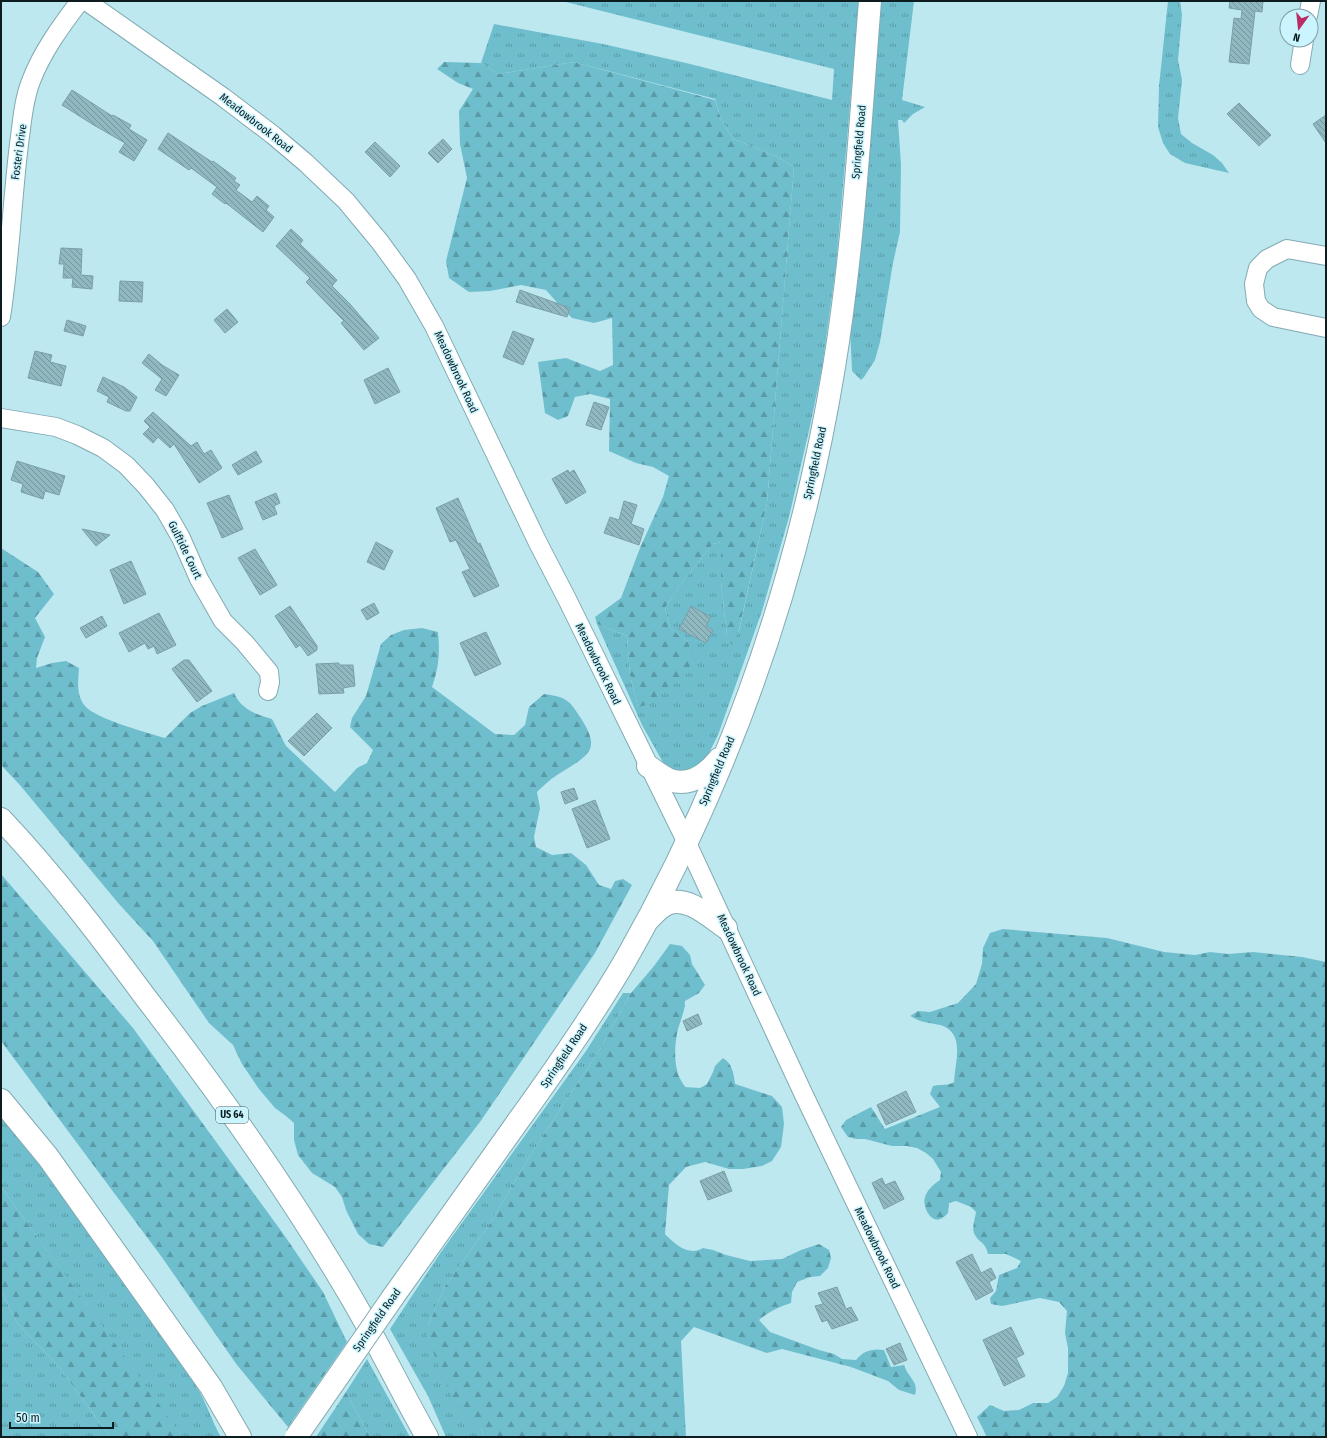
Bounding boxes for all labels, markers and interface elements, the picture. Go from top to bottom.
north arrow [1279,8,1319,48]
text: N [1292,30,1301,44]
street label: Meadowbrook Road [217,91,295,155]
street label: Springfield Road [849,104,869,180]
street label: Fosteri Drive [9,123,29,181]
street label: Meadowbrook Road [431,329,481,415]
street label: Springfield Road [801,425,829,501]
street label: Gulftide Court [165,519,205,582]
street label: Meadowbrook Road [573,621,623,707]
street label: Springfield Road [697,734,737,808]
street label: Meadowbrook Road [714,912,764,998]
street label: Springfield Road [538,1022,590,1090]
road number: US 64 [216,1107,248,1123]
street label: Meadowbrook Road [852,1205,902,1291]
street label: Springfield Road [350,1286,404,1354]
scale bar [10,1404,113,1430]
text: 50 m [16,1411,40,1425]

